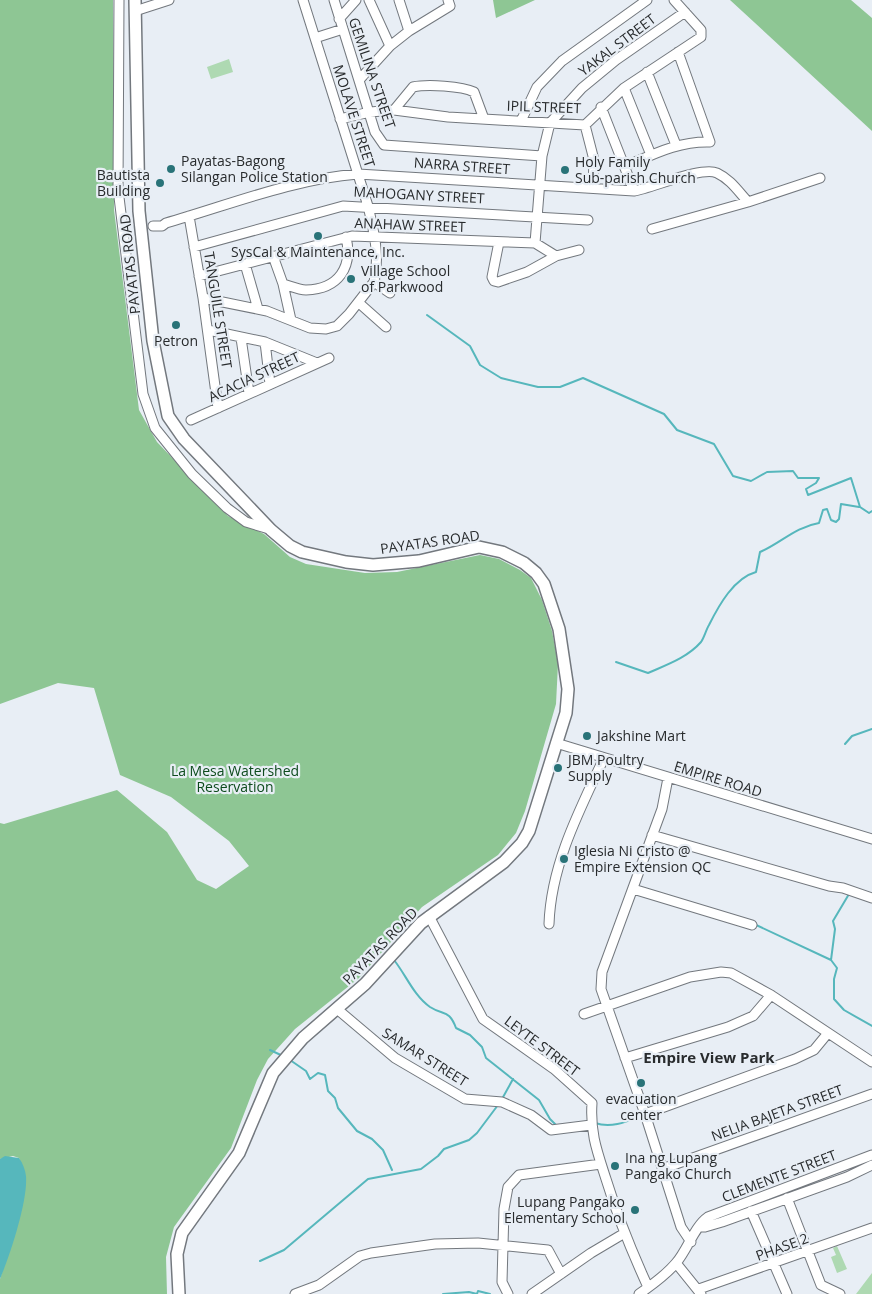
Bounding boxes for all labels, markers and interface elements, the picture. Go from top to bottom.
street label: YAKAL STREET [574,9,660,80]
street label: GEMILINA STREET [345,15,400,131]
street label: MOLAVE STREET [329,62,380,170]
street label: IPIL STREET [506,96,582,117]
place label: Payatas-Bagong Silangan Police Station [181,151,328,186]
place label: Holy Family Sub-parish Church [575,152,696,187]
street label: NARRA STREET [413,153,511,178]
marker: Payatas-Bagong Silangan Police Station [165,163,177,175]
marker: Holy Family Sub-parish Church [559,164,571,176]
place label: Bautista Building [97,165,150,200]
marker: Bautista Building [154,177,166,189]
street label: MAHOGANY STREET [353,182,485,207]
street label: PAYATAS ROAD [115,213,144,315]
street label: ANAHAW STREET [354,213,466,236]
marker: SysCal & Maintenance, Inc. [312,230,324,242]
place label: SysCal & Maintenance, Inc. [231,242,405,261]
street label: TANGUILE STREET [200,250,237,370]
place label: Village School of Parkwood [361,261,450,296]
marker: Village School of Parkwood [345,273,357,285]
marker: Petron [170,319,182,331]
place label: Petron [154,331,198,350]
street label: ACACIA STREET [205,347,303,406]
street label: PAYATAS ROAD [379,525,481,558]
place label: Jakshine Mart [595,726,686,745]
marker: Jakshine Mart [581,730,593,742]
place label: JBM Poultry Supply [566,750,645,785]
street label: EMPIRE ROAD [672,756,765,801]
park label: La Mesa Watershed Reservation [171,761,299,796]
marker: JBM Poultry Supply [552,762,564,774]
place label: Iglesia Ni Cristo @ Empire Extension QC [574,841,711,876]
marker: Iglesia Ni Cristo @ Empire Extension QC [558,853,570,865]
street label: PAYATAS ROAD [338,903,421,988]
street label: LEYTE STREET [501,1011,584,1080]
street label: SAMAR STREET [379,1023,472,1091]
district label: Empire View Park [643,1047,775,1067]
marker: evacuation center [635,1077,647,1089]
street label: NELIA BAJETA STREET [708,1080,846,1145]
place label: evacuation center [605,1089,677,1124]
street label: CLEMENTE STREET [719,1145,839,1206]
place label: Ina ng Lupang Pangako Church [625,1148,732,1183]
marker: Ina ng Lupang Pangako Church [609,1160,621,1172]
place label: Lupang Pangako Elementary School [504,1192,625,1227]
marker: Lupang Pangako Elementary School [629,1204,641,1216]
street label: PHASE 2 [753,1228,811,1265]

